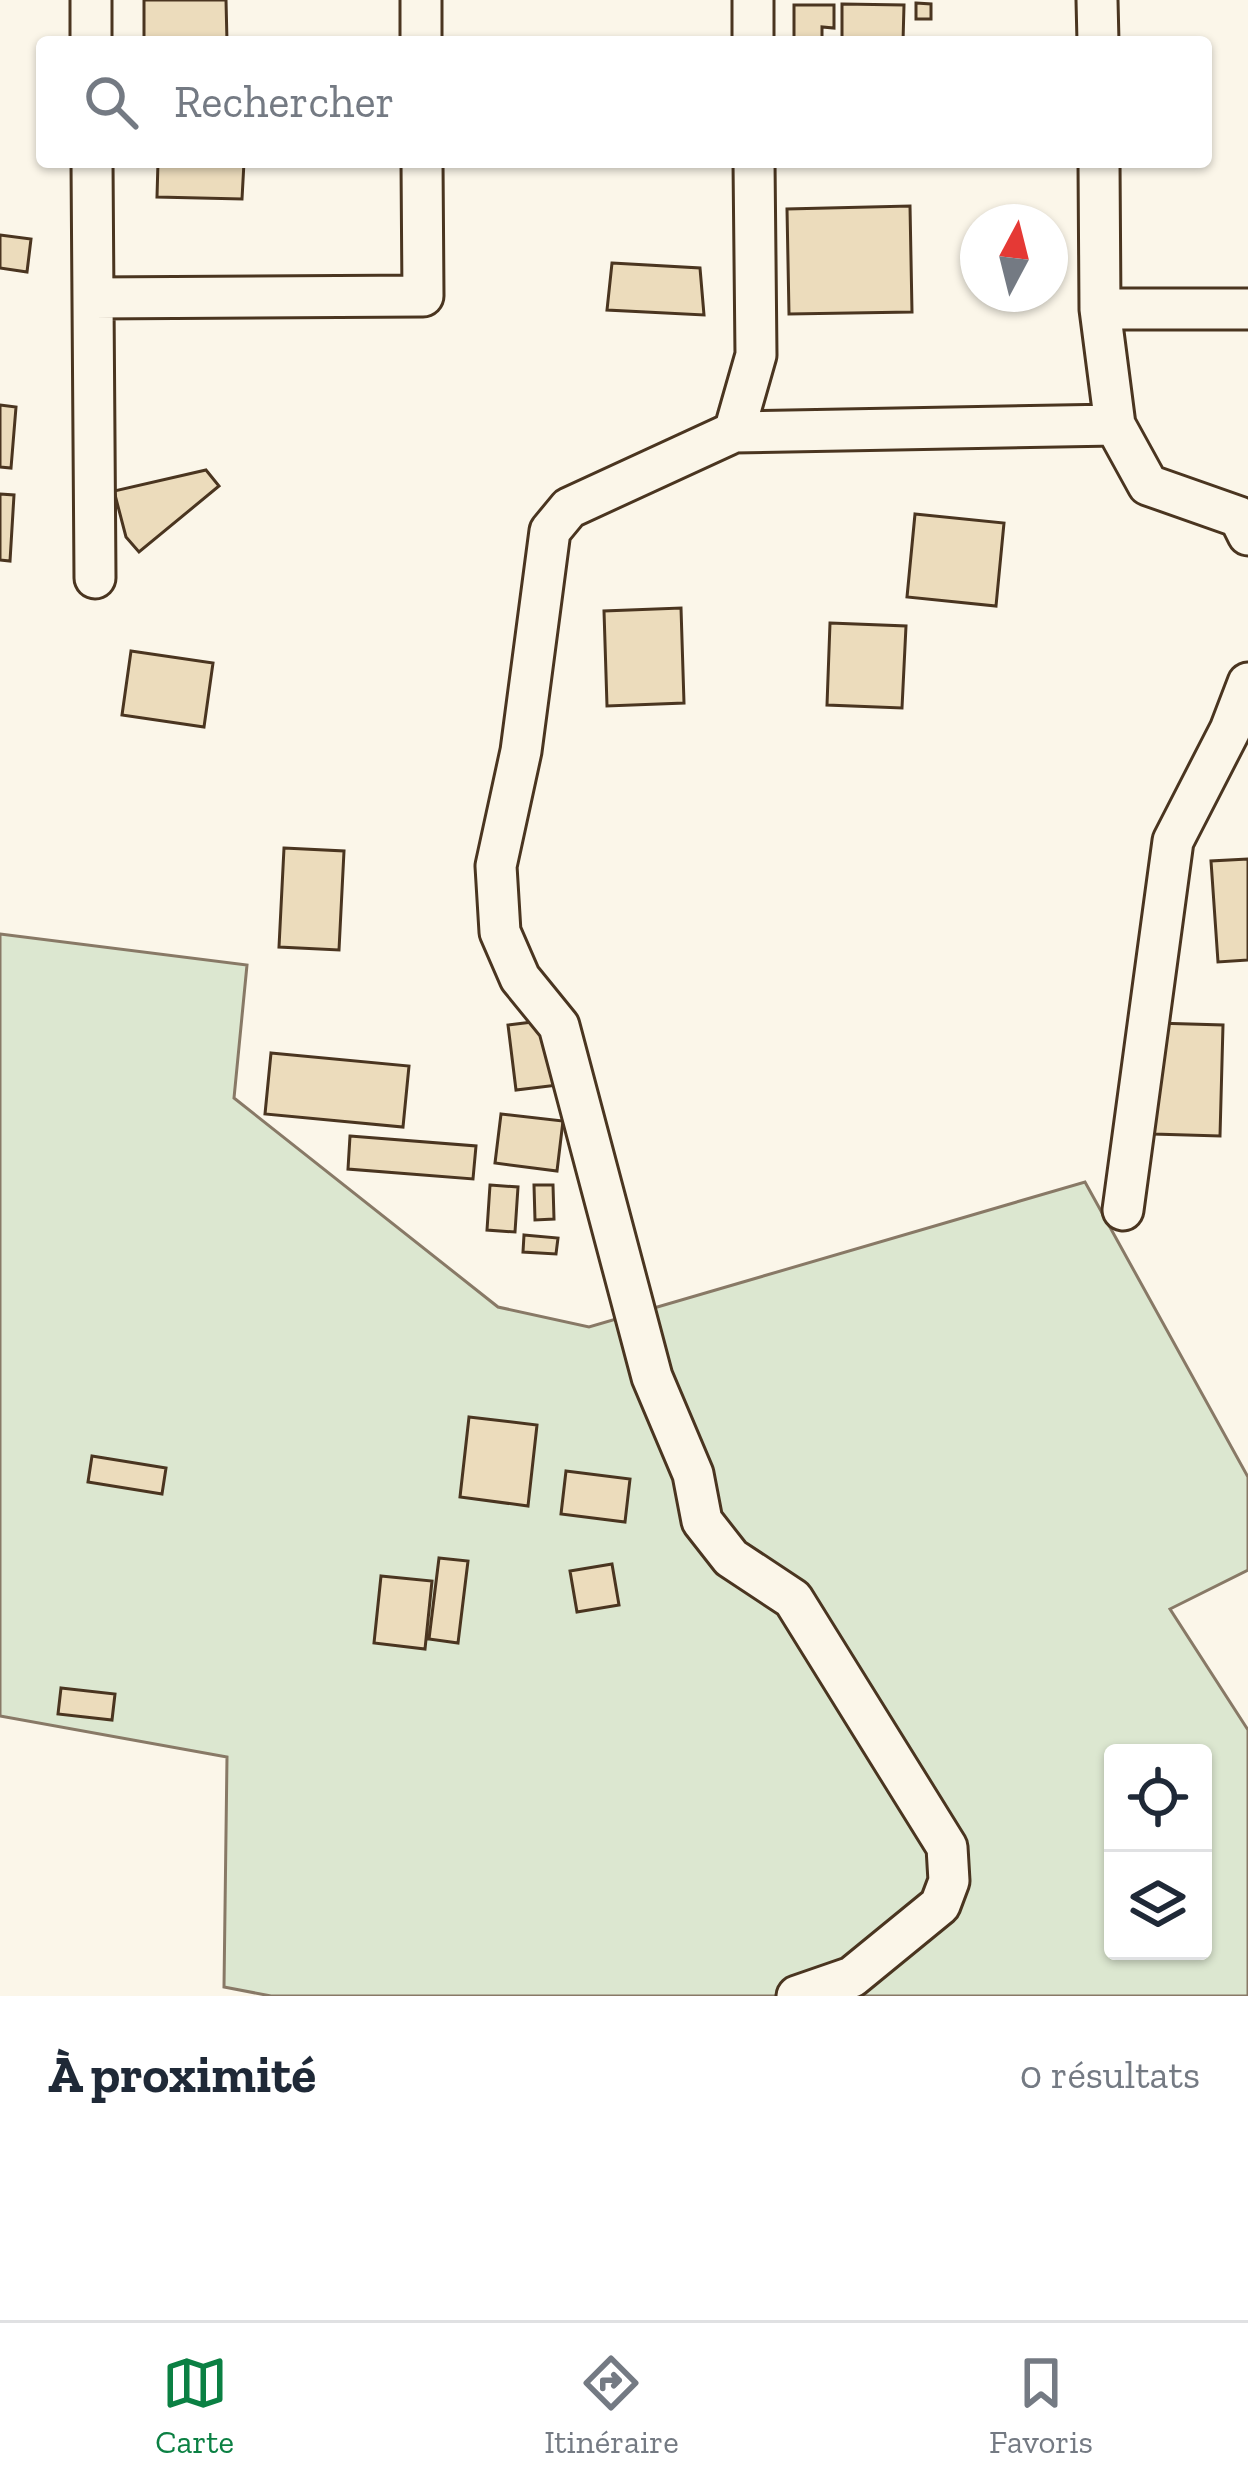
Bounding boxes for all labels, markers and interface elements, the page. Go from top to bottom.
search box [36,36,1212,168]
icon: search [78,69,144,135]
text: Rechercher [174,75,394,129]
north arrow [960,204,1068,312]
map controls [1104,1744,1212,1960]
button: locate [1104,1744,1212,1852]
button: layers [1104,1852,1212,1960]
text: À proximité [48,2044,316,2105]
text: 0 résultats [1020,2051,1200,2098]
tab: Carte [155,2350,234,2461]
tab: Itinéraire [544,2350,679,2461]
tab: Favoris [989,2350,1093,2461]

